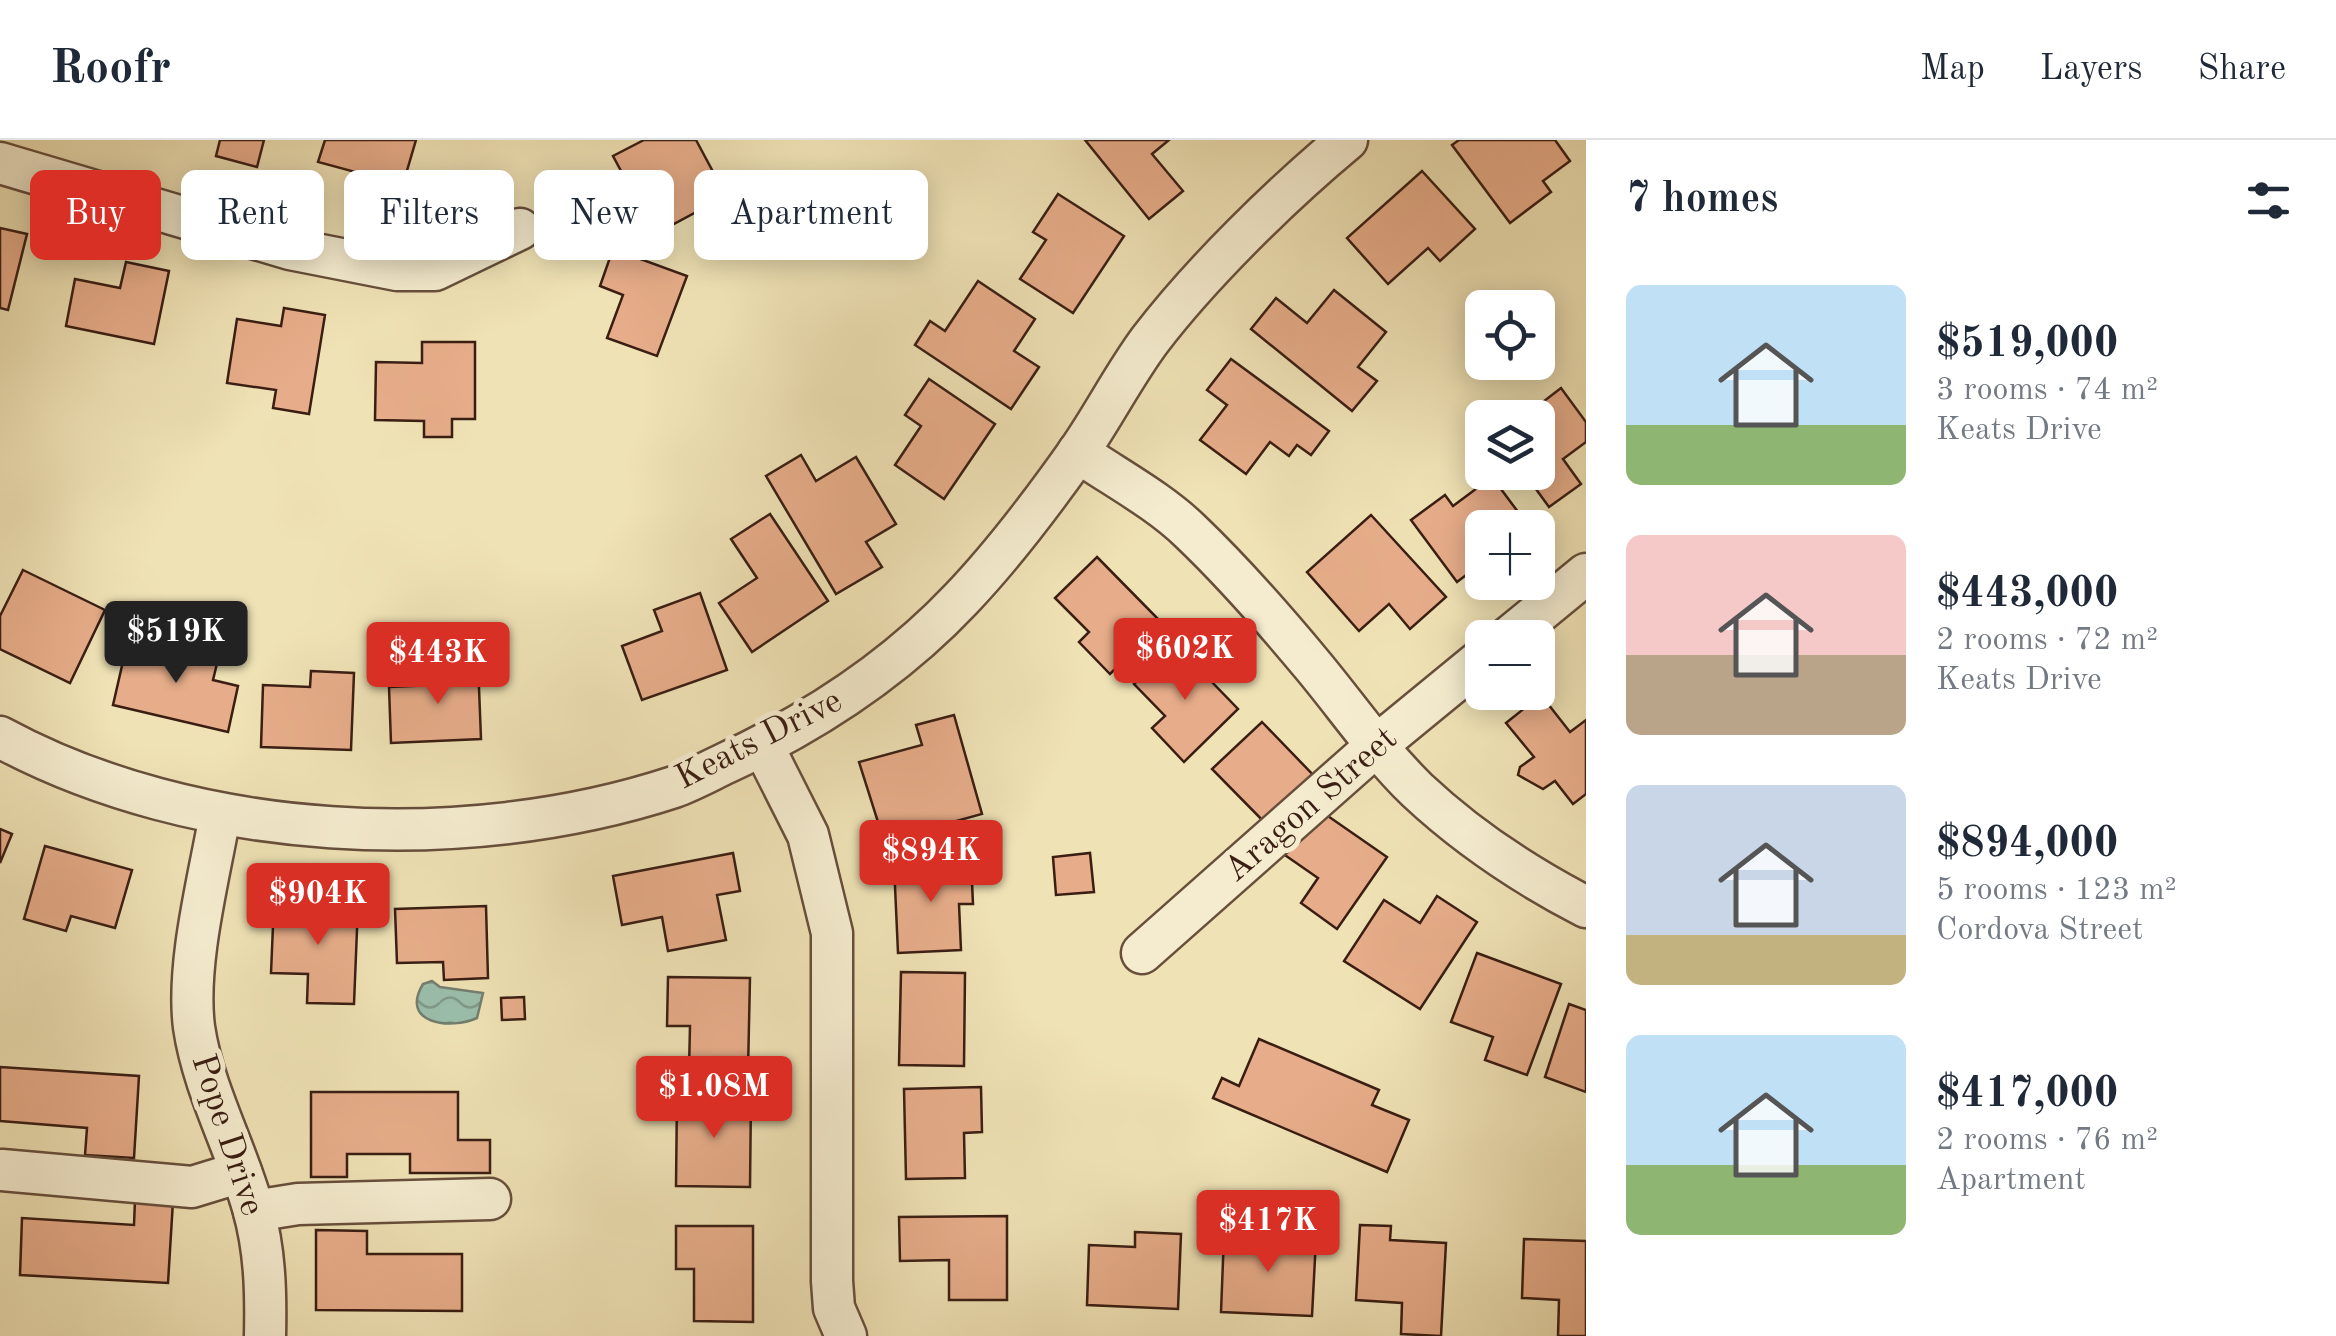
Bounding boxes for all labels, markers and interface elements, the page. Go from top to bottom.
text: Roofr [50,45,171,93]
text: Map [1920,52,1985,87]
text: Layers [2040,52,2143,87]
text: Share [2198,52,2286,87]
chip: Buy [30,170,161,260]
chip: Rent [181,170,324,260]
chip: Filters [344,170,514,260]
chip: New [534,170,674,260]
chip: Apartment [694,170,928,260]
icon: filters [2241,173,2296,228]
text: 7 homes [1626,179,1778,221]
map controls [1465,290,1555,710]
button: locate [1465,290,1555,380]
text: $519,000 [1936,324,2118,366]
icon: home [1706,325,1826,445]
text: 3 rooms · 74 m² [1936,375,2158,407]
button: layers [1465,400,1555,490]
text: Keats Drive [1936,415,2102,447]
button: + [1465,510,1555,600]
text: $443,000 [1936,574,2118,616]
icon: home [1706,575,1826,695]
pin: $519K [106,601,246,686]
text: $519K [127,617,225,649]
pin: $602K [1115,618,1255,703]
button: − [1465,620,1555,710]
pin: $443K [368,622,508,707]
text: 2 rooms · 72 m² [1936,625,2158,657]
text: $602K [1136,634,1234,666]
text: $443K [389,638,487,670]
text: Keats Drive [1936,665,2102,697]
street label: Keats Drive [670,683,848,797]
street label: Aragon Street [1218,721,1404,889]
pin: $894K [861,820,1001,905]
text: $894,000 [1936,824,2118,866]
icon: home [1706,825,1826,945]
text: $894K [882,836,980,868]
pin: $904K [248,863,388,948]
text: 5 rooms · 123 m² [1936,875,2177,907]
text: $904K [269,879,367,911]
text: Cordova Street [1936,915,2143,947]
street label: Pope Drive [184,1050,270,1220]
pin: $1.08M [633,1056,795,1141]
text: $1.08M [658,1072,770,1104]
text: $417,000 [1936,1074,2118,1116]
icon: home [1706,1075,1826,1195]
text: 2 rooms · 76 m² [1936,1125,2158,1157]
text: Apartment [1936,1165,2086,1197]
pin: $417K [1198,1190,1338,1275]
text: $417K [1219,1206,1317,1238]

